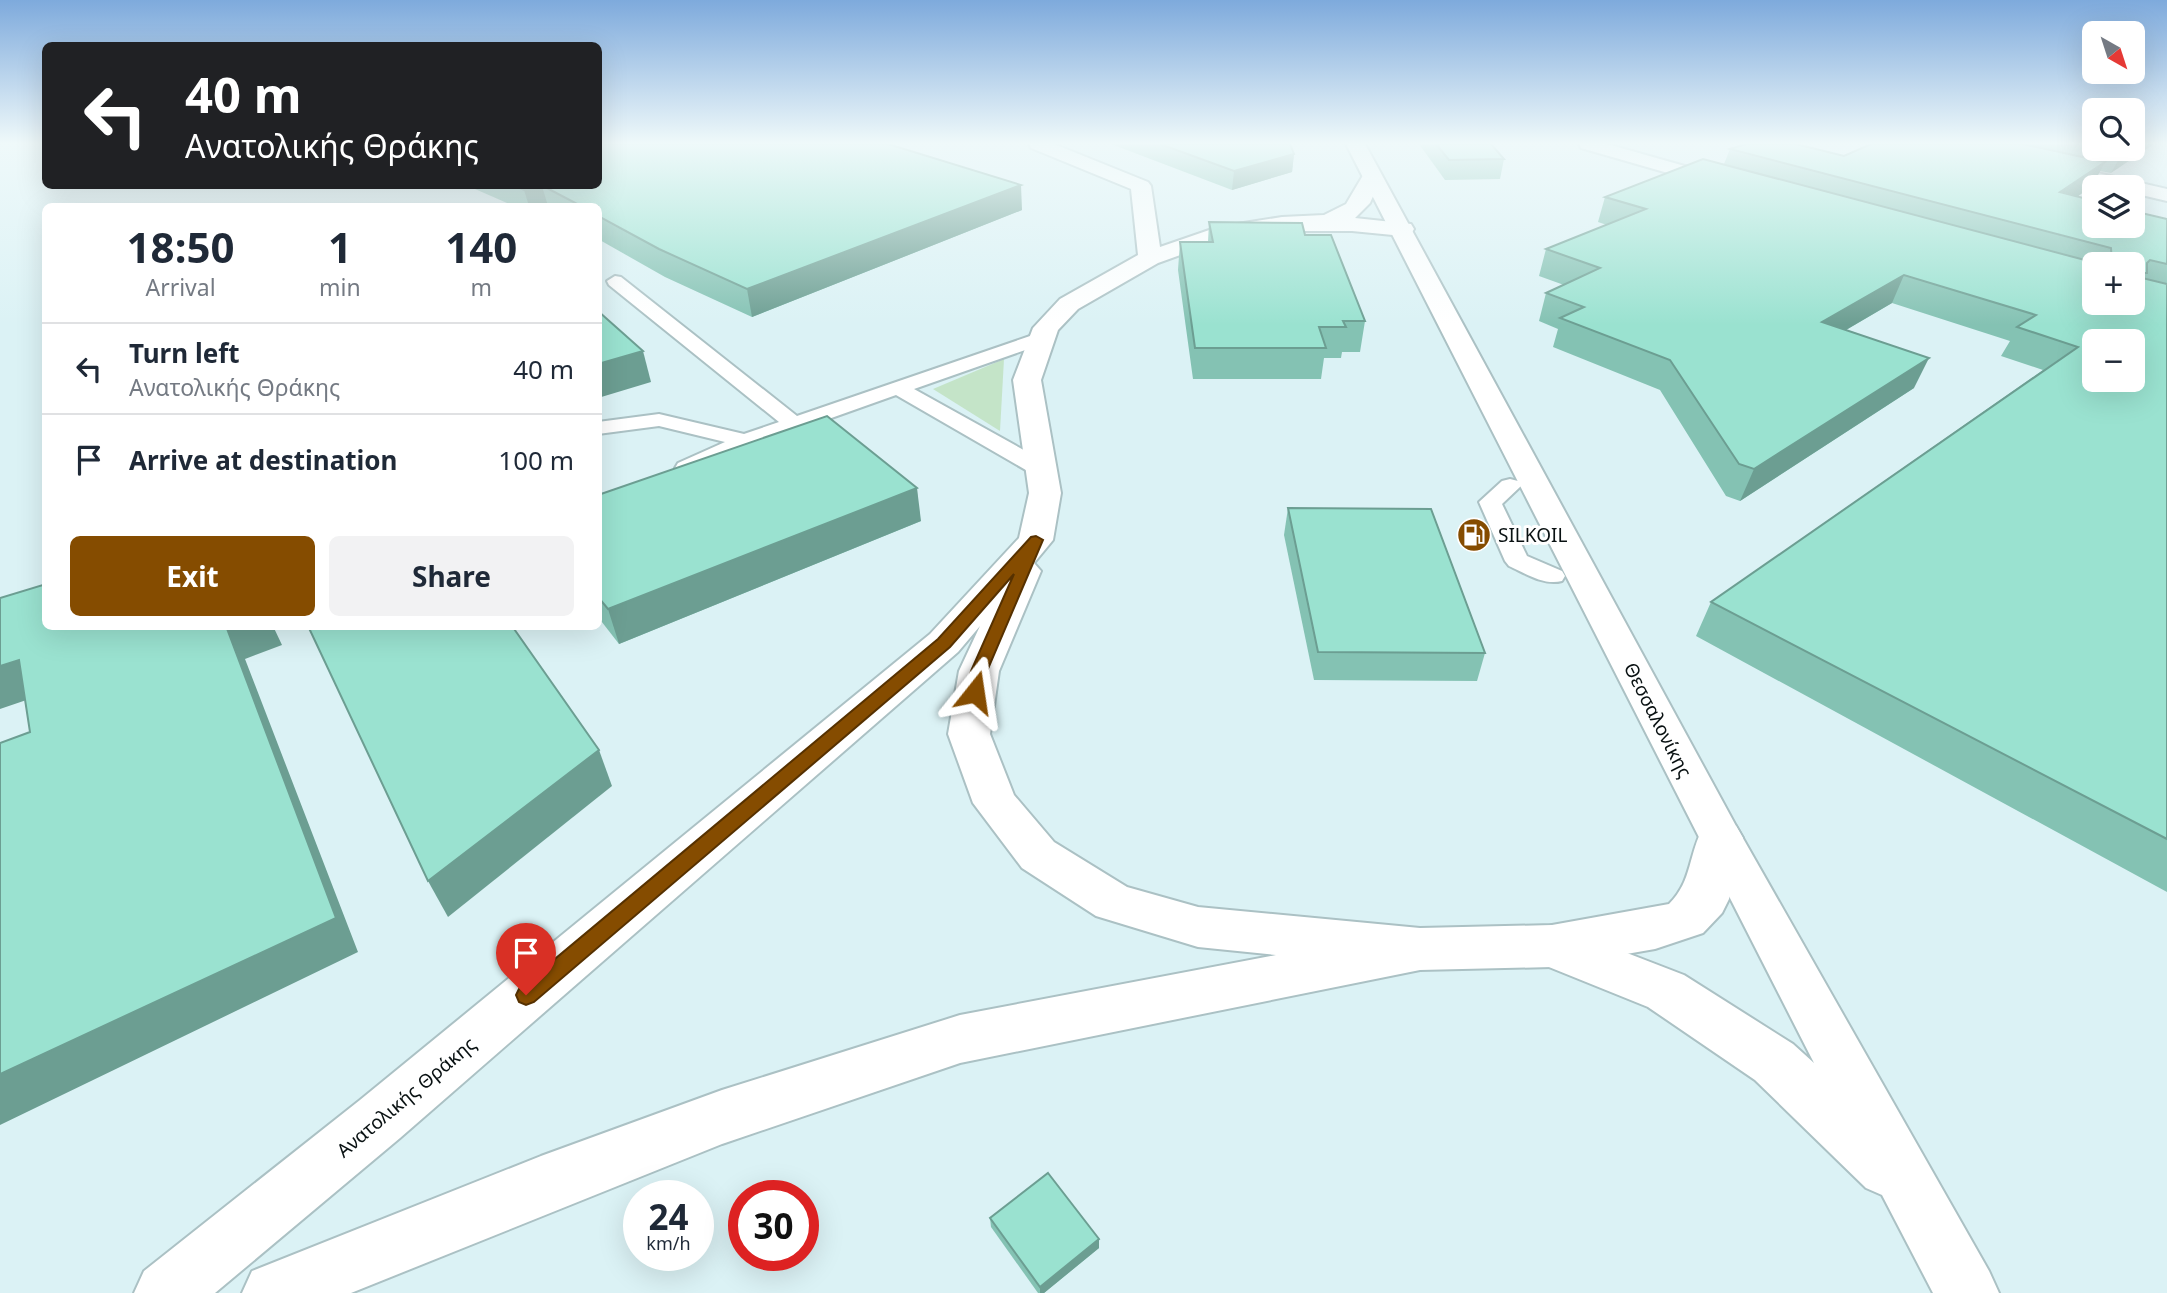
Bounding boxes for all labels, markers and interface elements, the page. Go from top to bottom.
north arrow [2082,21,2146,84]
map controls [2082,21,2145,392]
text: 40 m [185,61,302,127]
icon: left [70,70,161,161]
button: search [2082,98,2145,161]
text: Ανατολικής Θράκης [185,124,479,167]
button: layers [2082,175,2145,238]
text: 18:50 [127,218,234,275]
text: 1 [328,218,352,275]
text: 140 [445,218,517,275]
button: + [2082,252,2145,315]
text: Arrival [145,271,216,303]
text: min [319,271,361,303]
text: m [471,271,492,303]
button: − [2082,329,2145,392]
text: Turn left [129,335,240,371]
icon: left [70,350,108,388]
text: 40 m [513,351,574,387]
text: Ανατολικής Θράκης [129,371,340,403]
icon: arrive [70,441,108,479]
text: Arrive at destination [129,442,398,478]
text: 100 m [498,442,574,478]
fuel station icon: SILKOIL [1455,516,1493,554]
place label: SILKOIL [1498,522,1567,548]
button: Exit [70,536,315,616]
button: Share [329,536,574,616]
position arrow [938,655,1012,729]
street label: Θεσσαλονίκης [1618,658,1698,782]
pin [496,923,556,995]
icon: arrive [507,934,545,972]
street label: Ανατολικής Θράκης [331,1031,481,1163]
speed limit sign: 30 [728,1180,819,1271]
text: 24 [648,1193,689,1240]
text: km/h [646,1231,691,1255]

